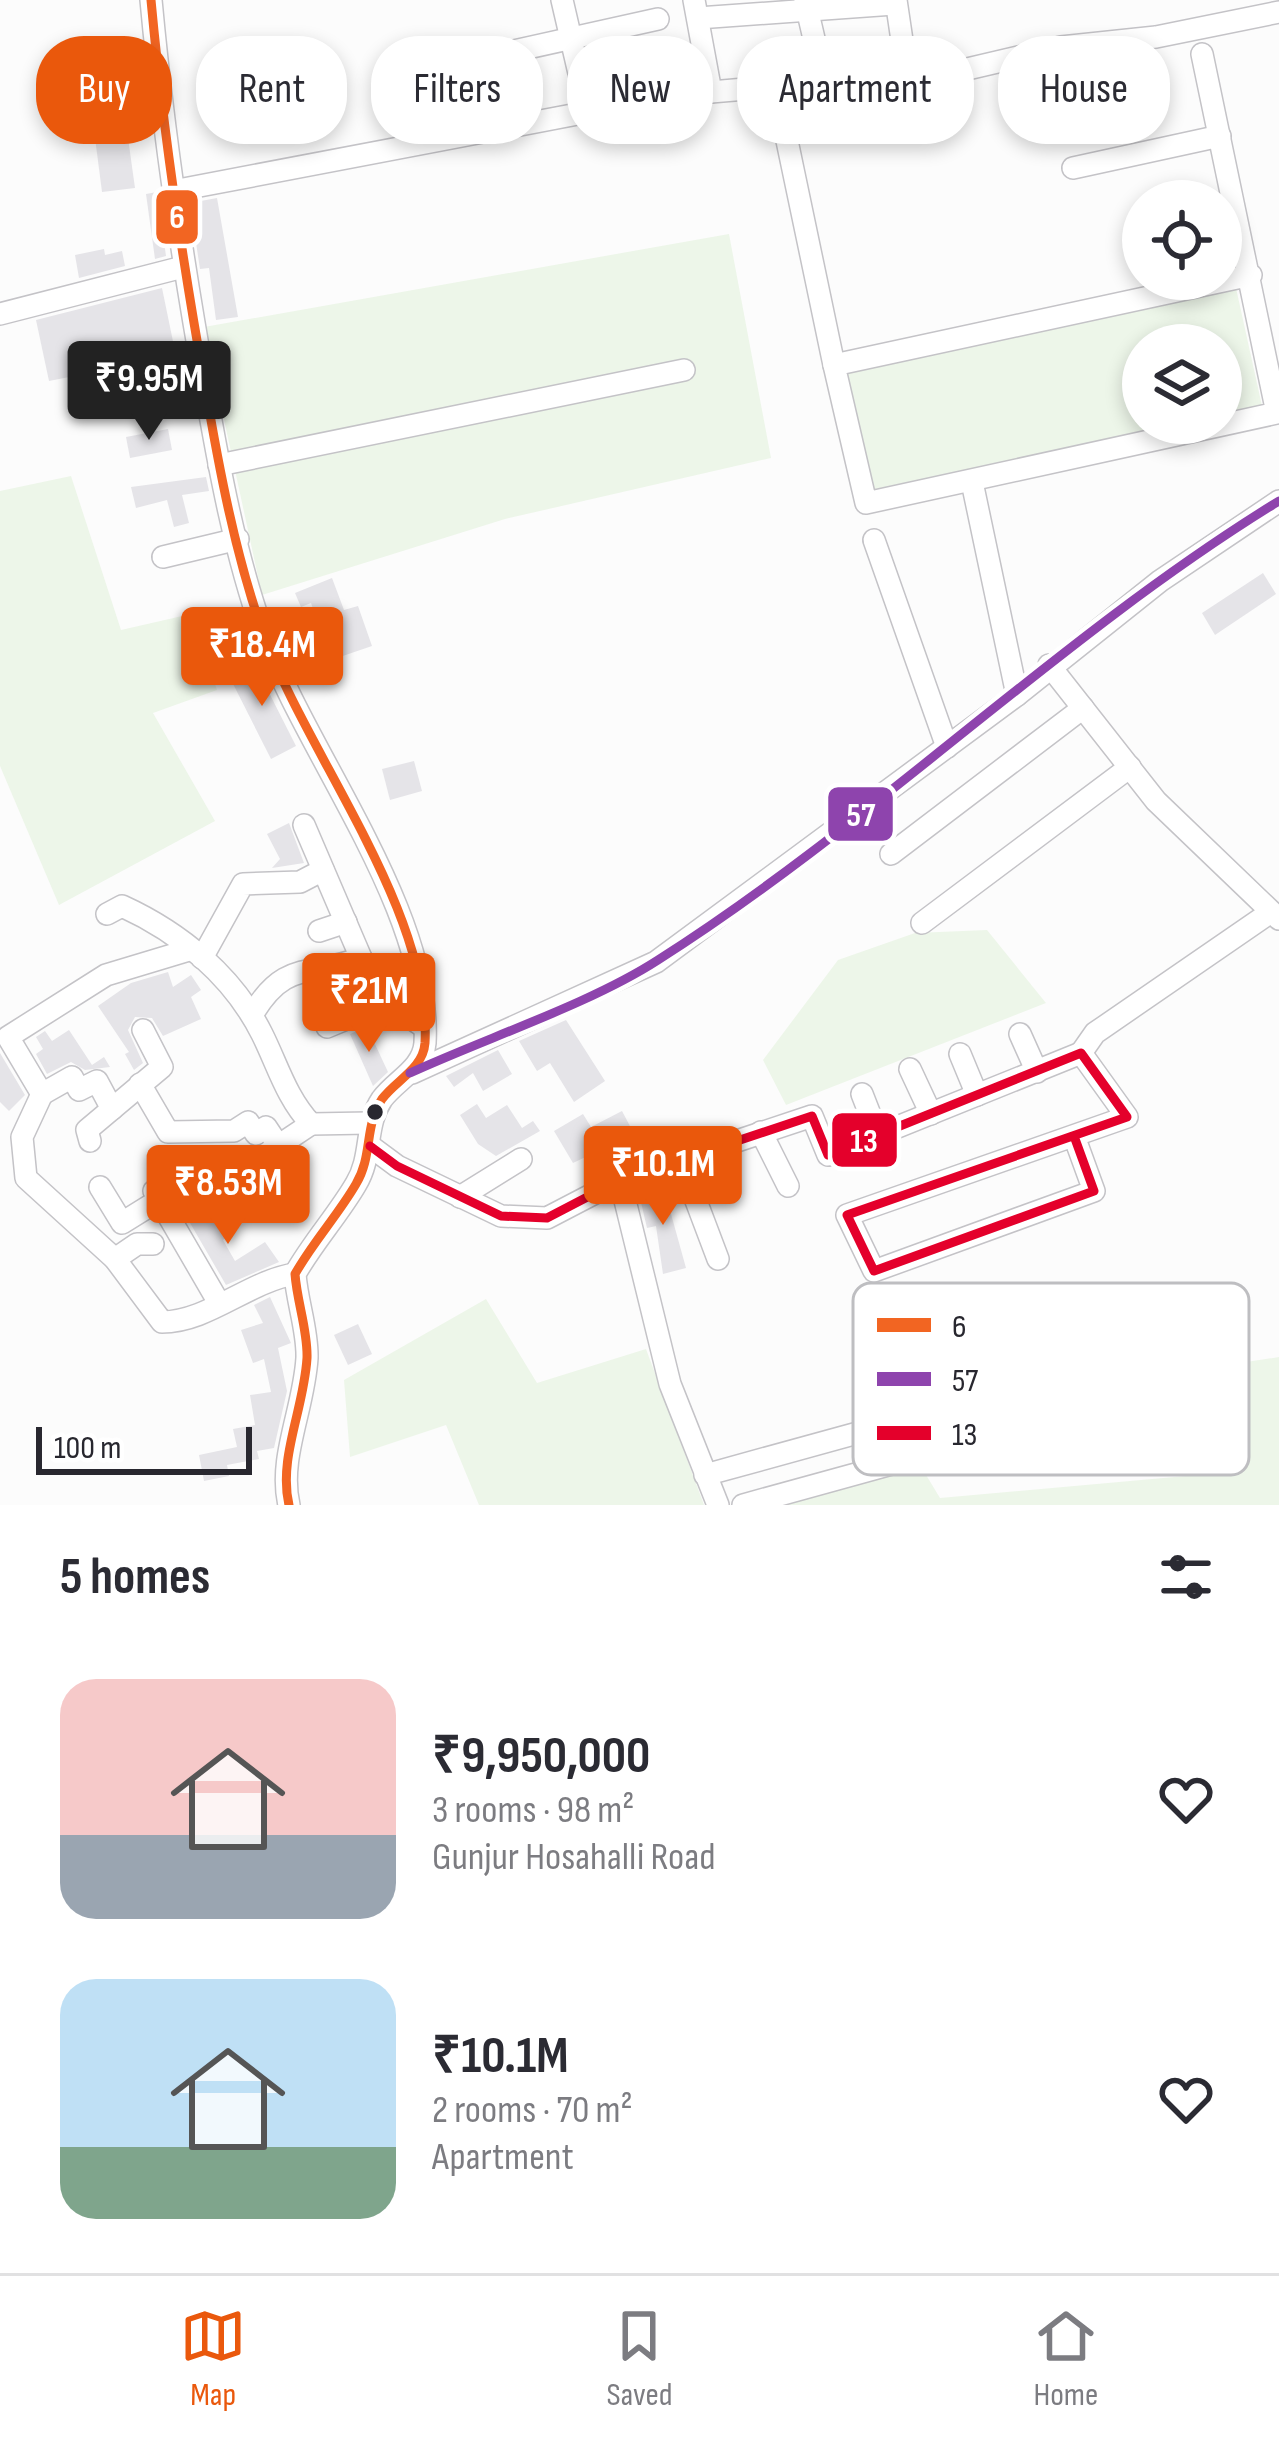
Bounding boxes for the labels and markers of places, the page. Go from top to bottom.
pin: ₹9.95M [51,341,247,443]
pin: ₹18.4M [164,607,360,709]
pin: ₹21M [298,953,440,1055]
unlabelled marker [364,1101,386,1123]
pin: ₹10.1M [565,1126,761,1228]
pin: ₹8.53M [130,1145,326,1247]

